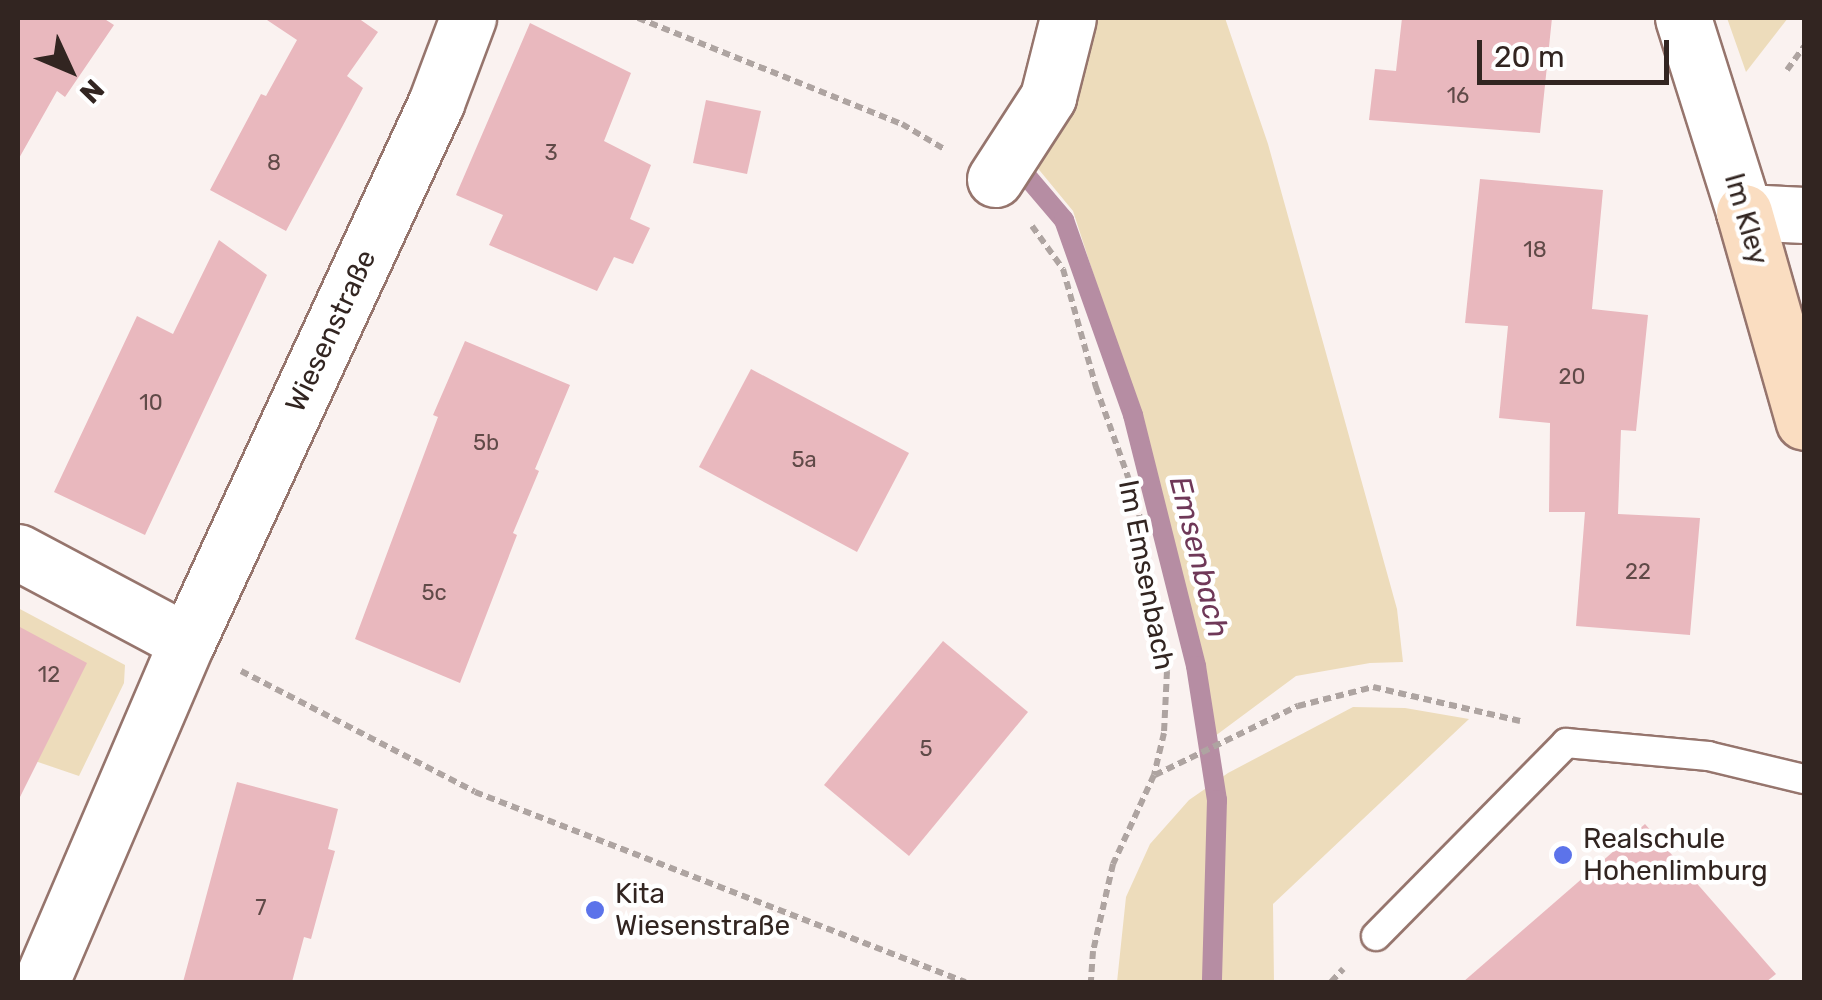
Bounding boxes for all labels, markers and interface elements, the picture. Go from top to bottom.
north arrow [20,20,120,120]
scale bar [1482,20,1674,82]
text: 20 m [1494,39,1565,75]
text: N [73,72,111,110]
house number: 16 [1447,83,1469,109]
house number: 3 [544,140,558,166]
house number: 8 [267,150,281,176]
street label: Im Kley [1717,169,1775,269]
house number: 18 [1523,237,1547,263]
street label: Wiesenstraße [279,245,383,417]
house number: 20 [1559,364,1585,390]
house number: 10 [139,390,163,416]
house number: 5b [473,430,499,456]
house number: 5a [791,447,817,473]
water label: Emsenbach [1162,472,1236,642]
street label: Im Emsenbach [1111,477,1181,673]
house number: 22 [1625,559,1651,585]
house number: 5c [421,580,447,606]
house number: 12 [38,662,60,688]
house number: 5 [919,736,933,762]
place label: Realschule Hohenlimburg [1583,822,1768,888]
marker: Realschule Hohenlimburg [1552,844,1574,866]
place label: Kita Wiesenstraße [615,877,790,943]
house number: 7 [255,895,267,921]
marker: Kita Wiesenstraße [584,899,606,921]

